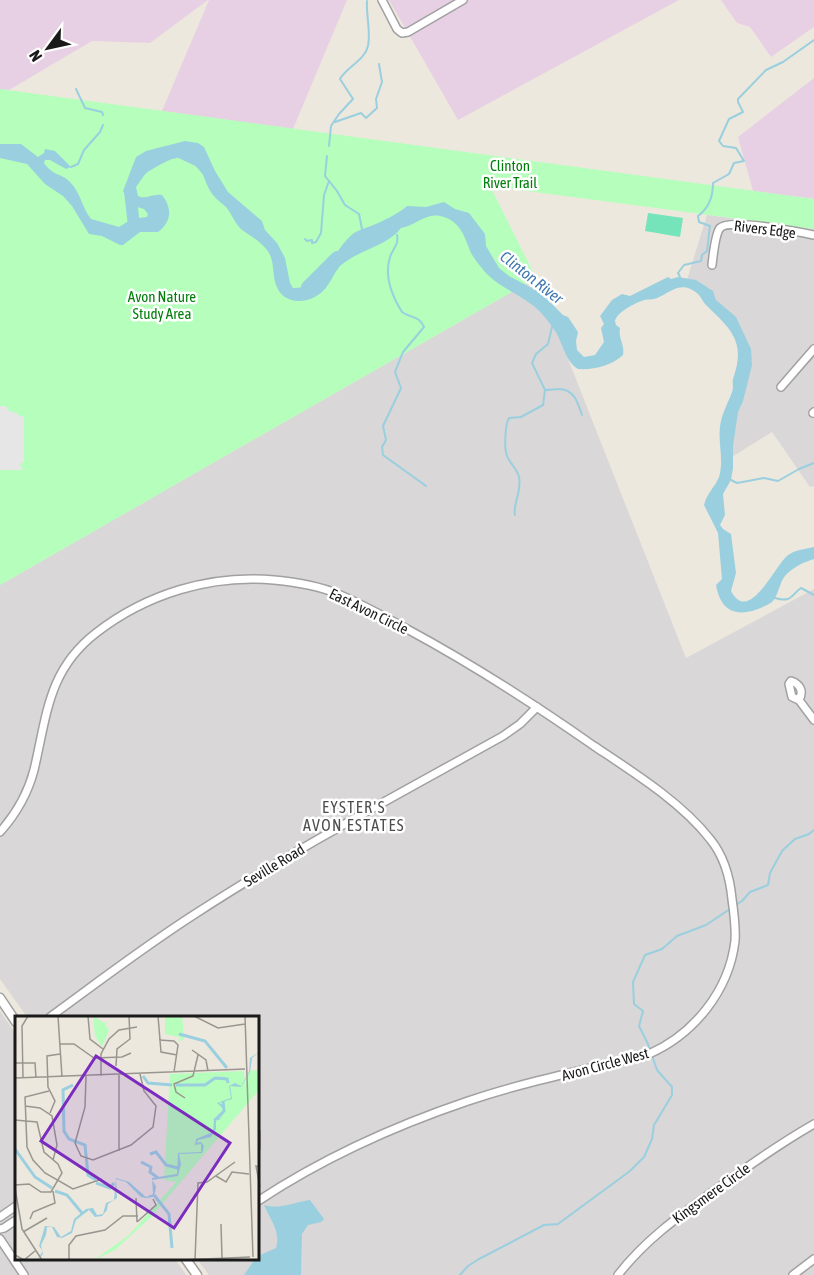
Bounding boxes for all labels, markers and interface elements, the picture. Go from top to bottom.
north arrow [18,18,78,78]
text: N [25,47,46,65]
park label: Clinton River Trail [483,157,537,191]
street label: Rivers Edge [733,217,797,241]
water label: Clinton River [497,247,568,308]
park label: Avon Nature Study Area [128,288,196,322]
street label: East Avon Circle [327,585,411,637]
district label: EYSTER'S AVON ESTATES [303,798,405,834]
street label: Seville Road [241,840,307,890]
inset map [15,1016,260,1260]
street label: Avon Circle West [560,1044,650,1084]
street label: Kingsmere Circle [669,1159,753,1227]

